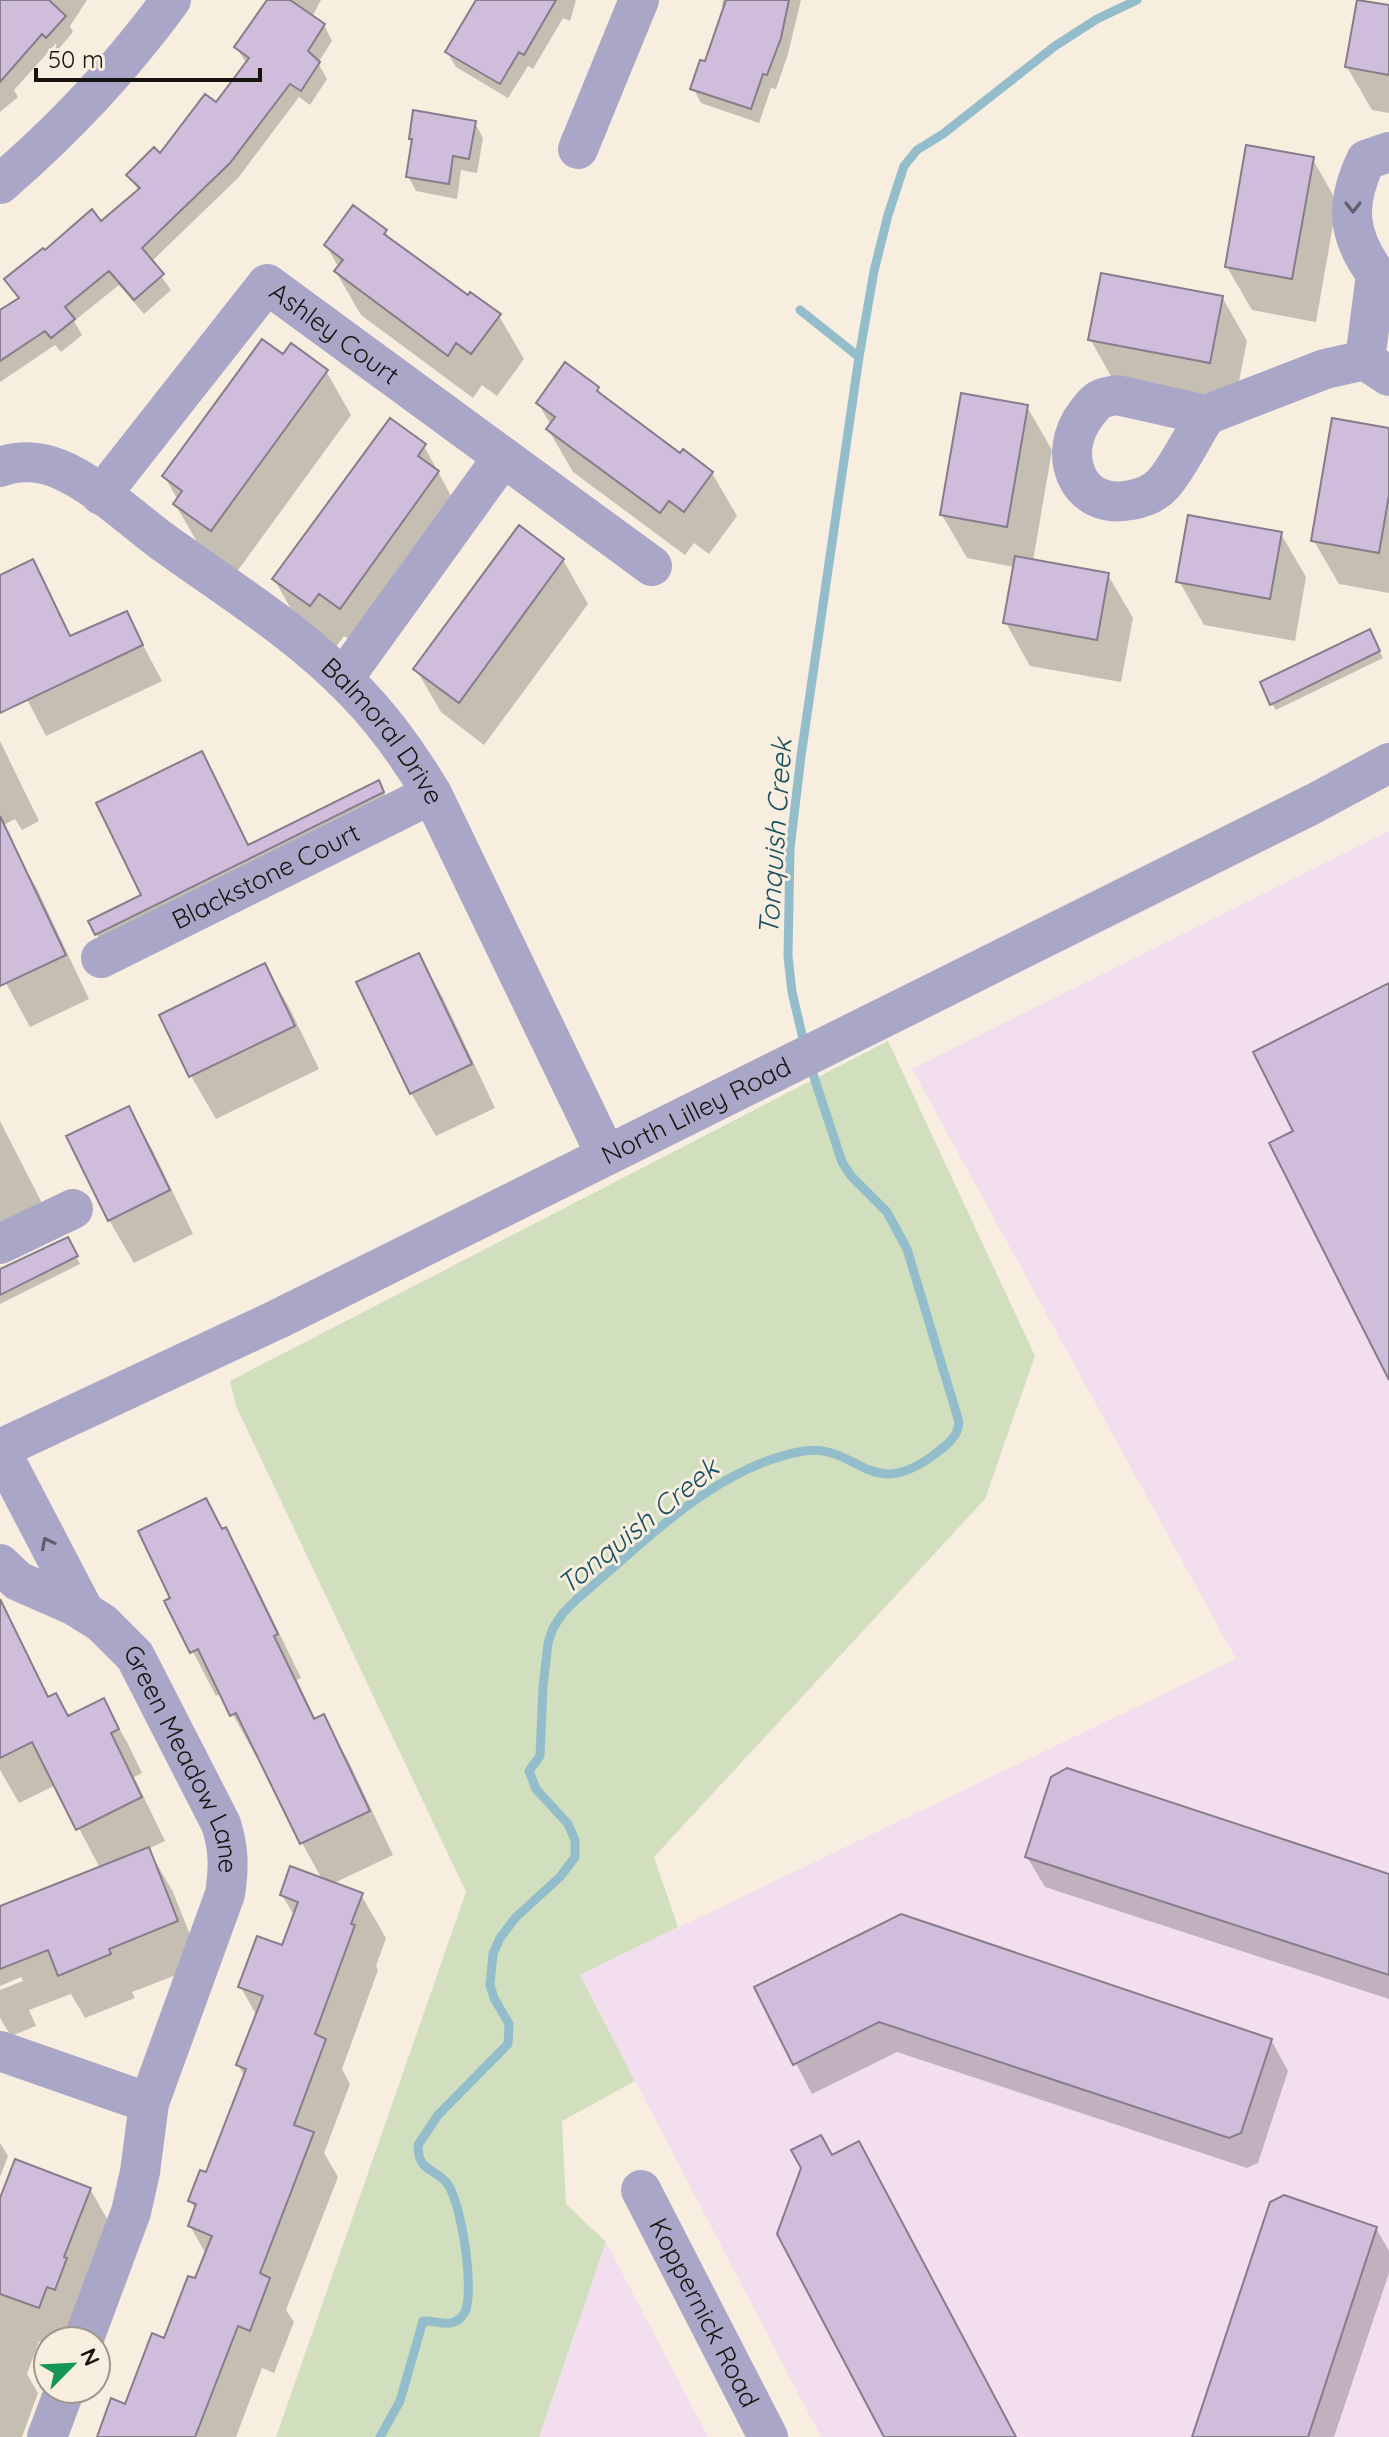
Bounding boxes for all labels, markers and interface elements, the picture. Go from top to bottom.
scale bar [36,32,260,82]
text: 50 m [48,44,104,74]
one-way arrow [1344,201,1362,214]
street label: Ashley Court [263,275,406,391]
street label: Balmoral Drive [315,650,451,810]
water label: Tonquish Creek [750,734,799,937]
street label: Blackstone Court [166,815,365,936]
street label: North Lilley Road [596,1049,796,1171]
water label: Tonquish Creek [550,1448,728,1601]
one-way arrow [41,1536,57,1551]
street label: Green Meadow Lane [117,1637,245,1873]
street label: Koppernick Road [642,2212,767,2413]
north arrow [32,2325,112,2405]
text: N [74,2344,106,2370]

